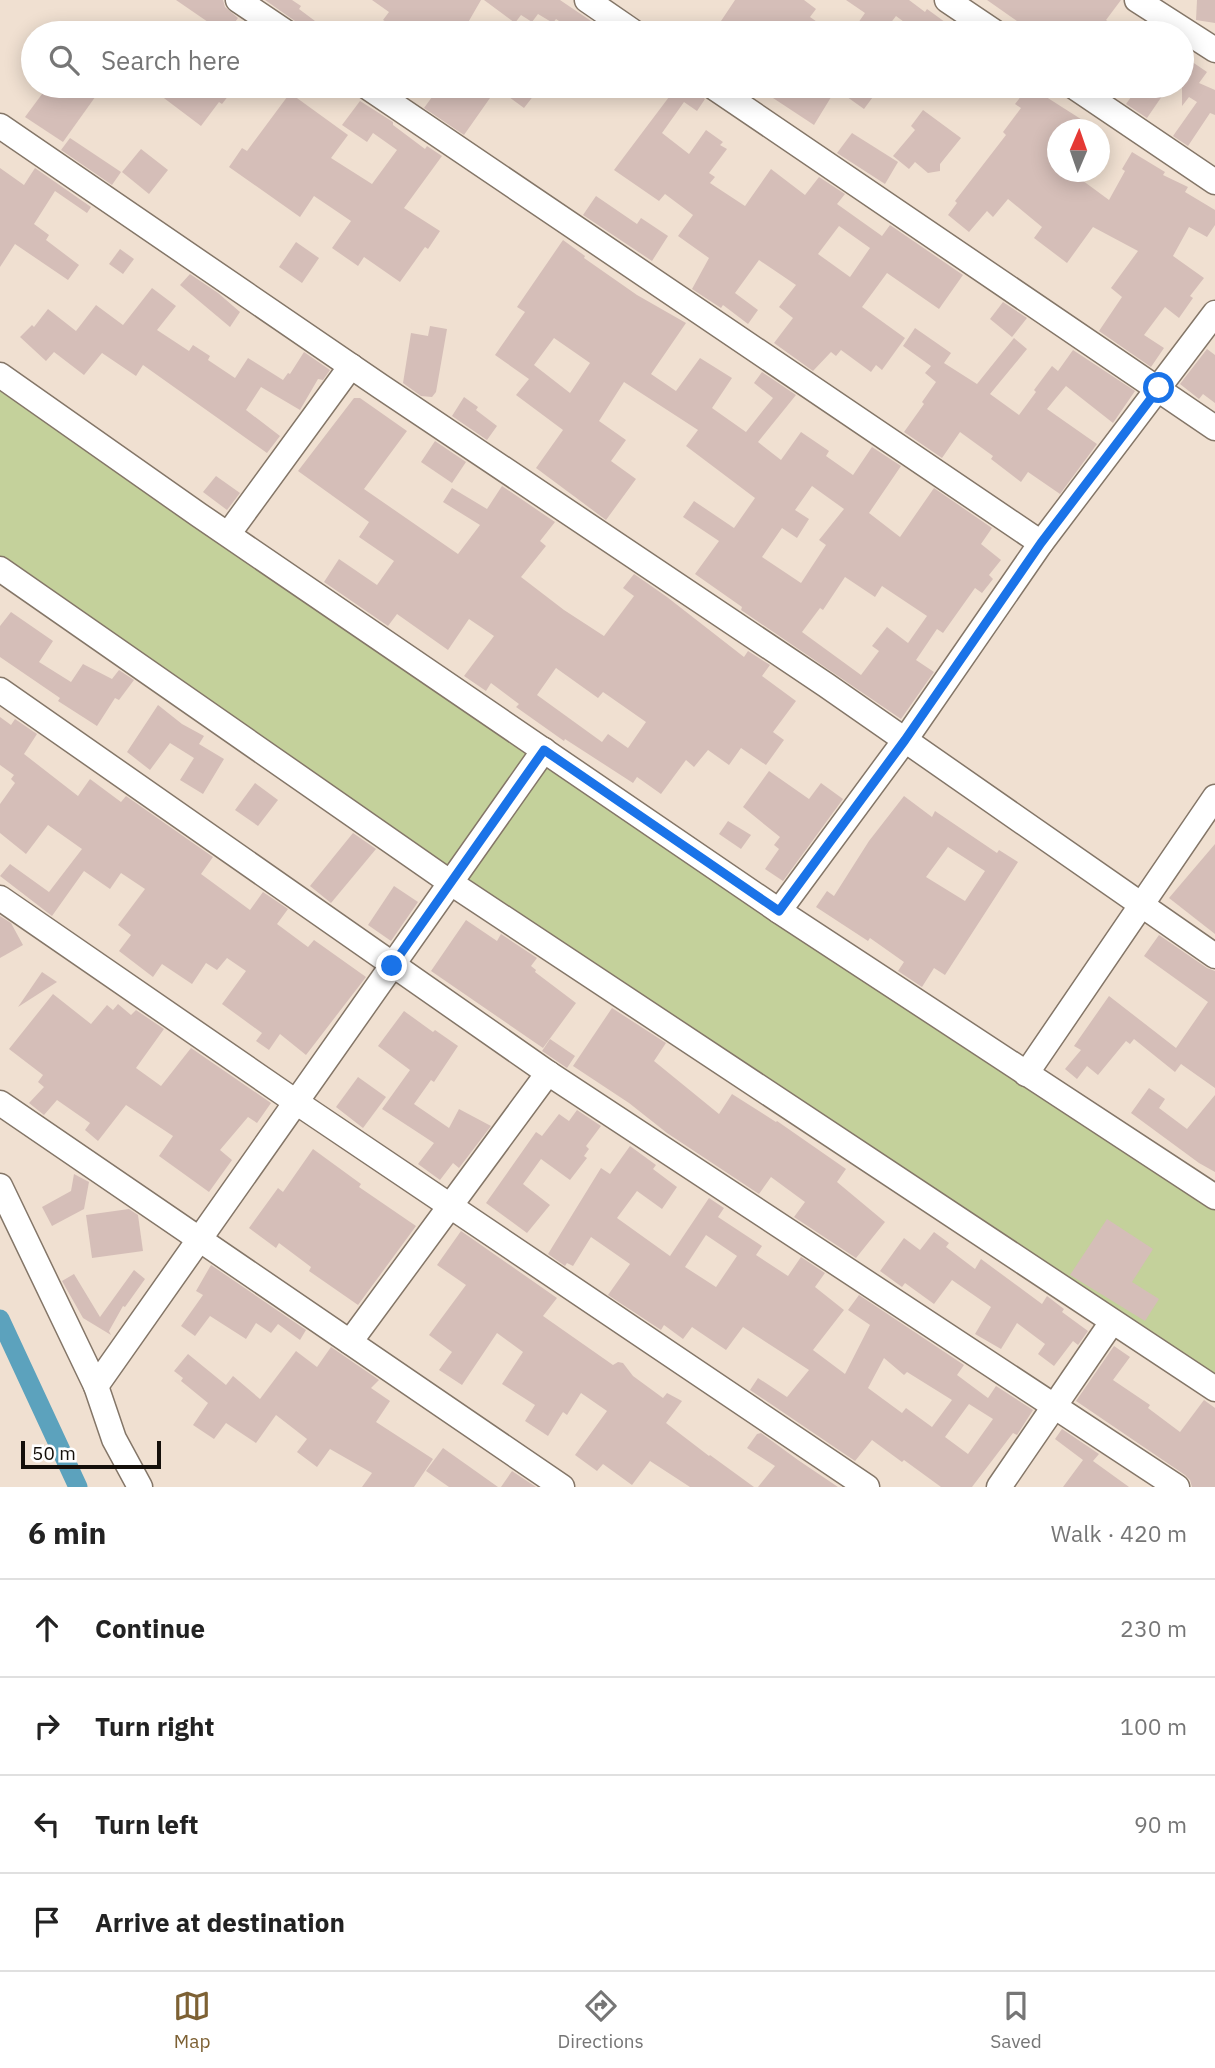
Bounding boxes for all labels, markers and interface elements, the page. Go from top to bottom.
search box [21,21,1194,98]
icon: search [45,41,83,79]
text: Search here [101,43,240,77]
north arrow [1047,119,1110,182]
route start [1143,372,1174,403]
route end [376,950,407,981]
scale bar [21,1438,161,1470]
text: 50 m [32,1441,76,1465]
text: 6 min [28,1513,106,1552]
text: Walk · 420 m [1051,1518,1187,1548]
icon: ahead [28,1609,66,1647]
text: Continue [95,1611,205,1645]
text: 230 m [1120,1613,1187,1643]
icon: right [28,1707,66,1745]
text: Turn right [95,1709,214,1743]
text: 100 m [1120,1711,1187,1741]
icon: left [28,1805,66,1843]
text: Turn left [95,1807,198,1841]
text: 90 m [1134,1809,1187,1839]
icon: arrive [28,1903,66,1941]
text: Arrive at destination [95,1905,345,1939]
tab: Map [173,1987,211,2053]
tab: Directions [557,1987,644,2053]
tab: Saved [990,1987,1042,2053]

